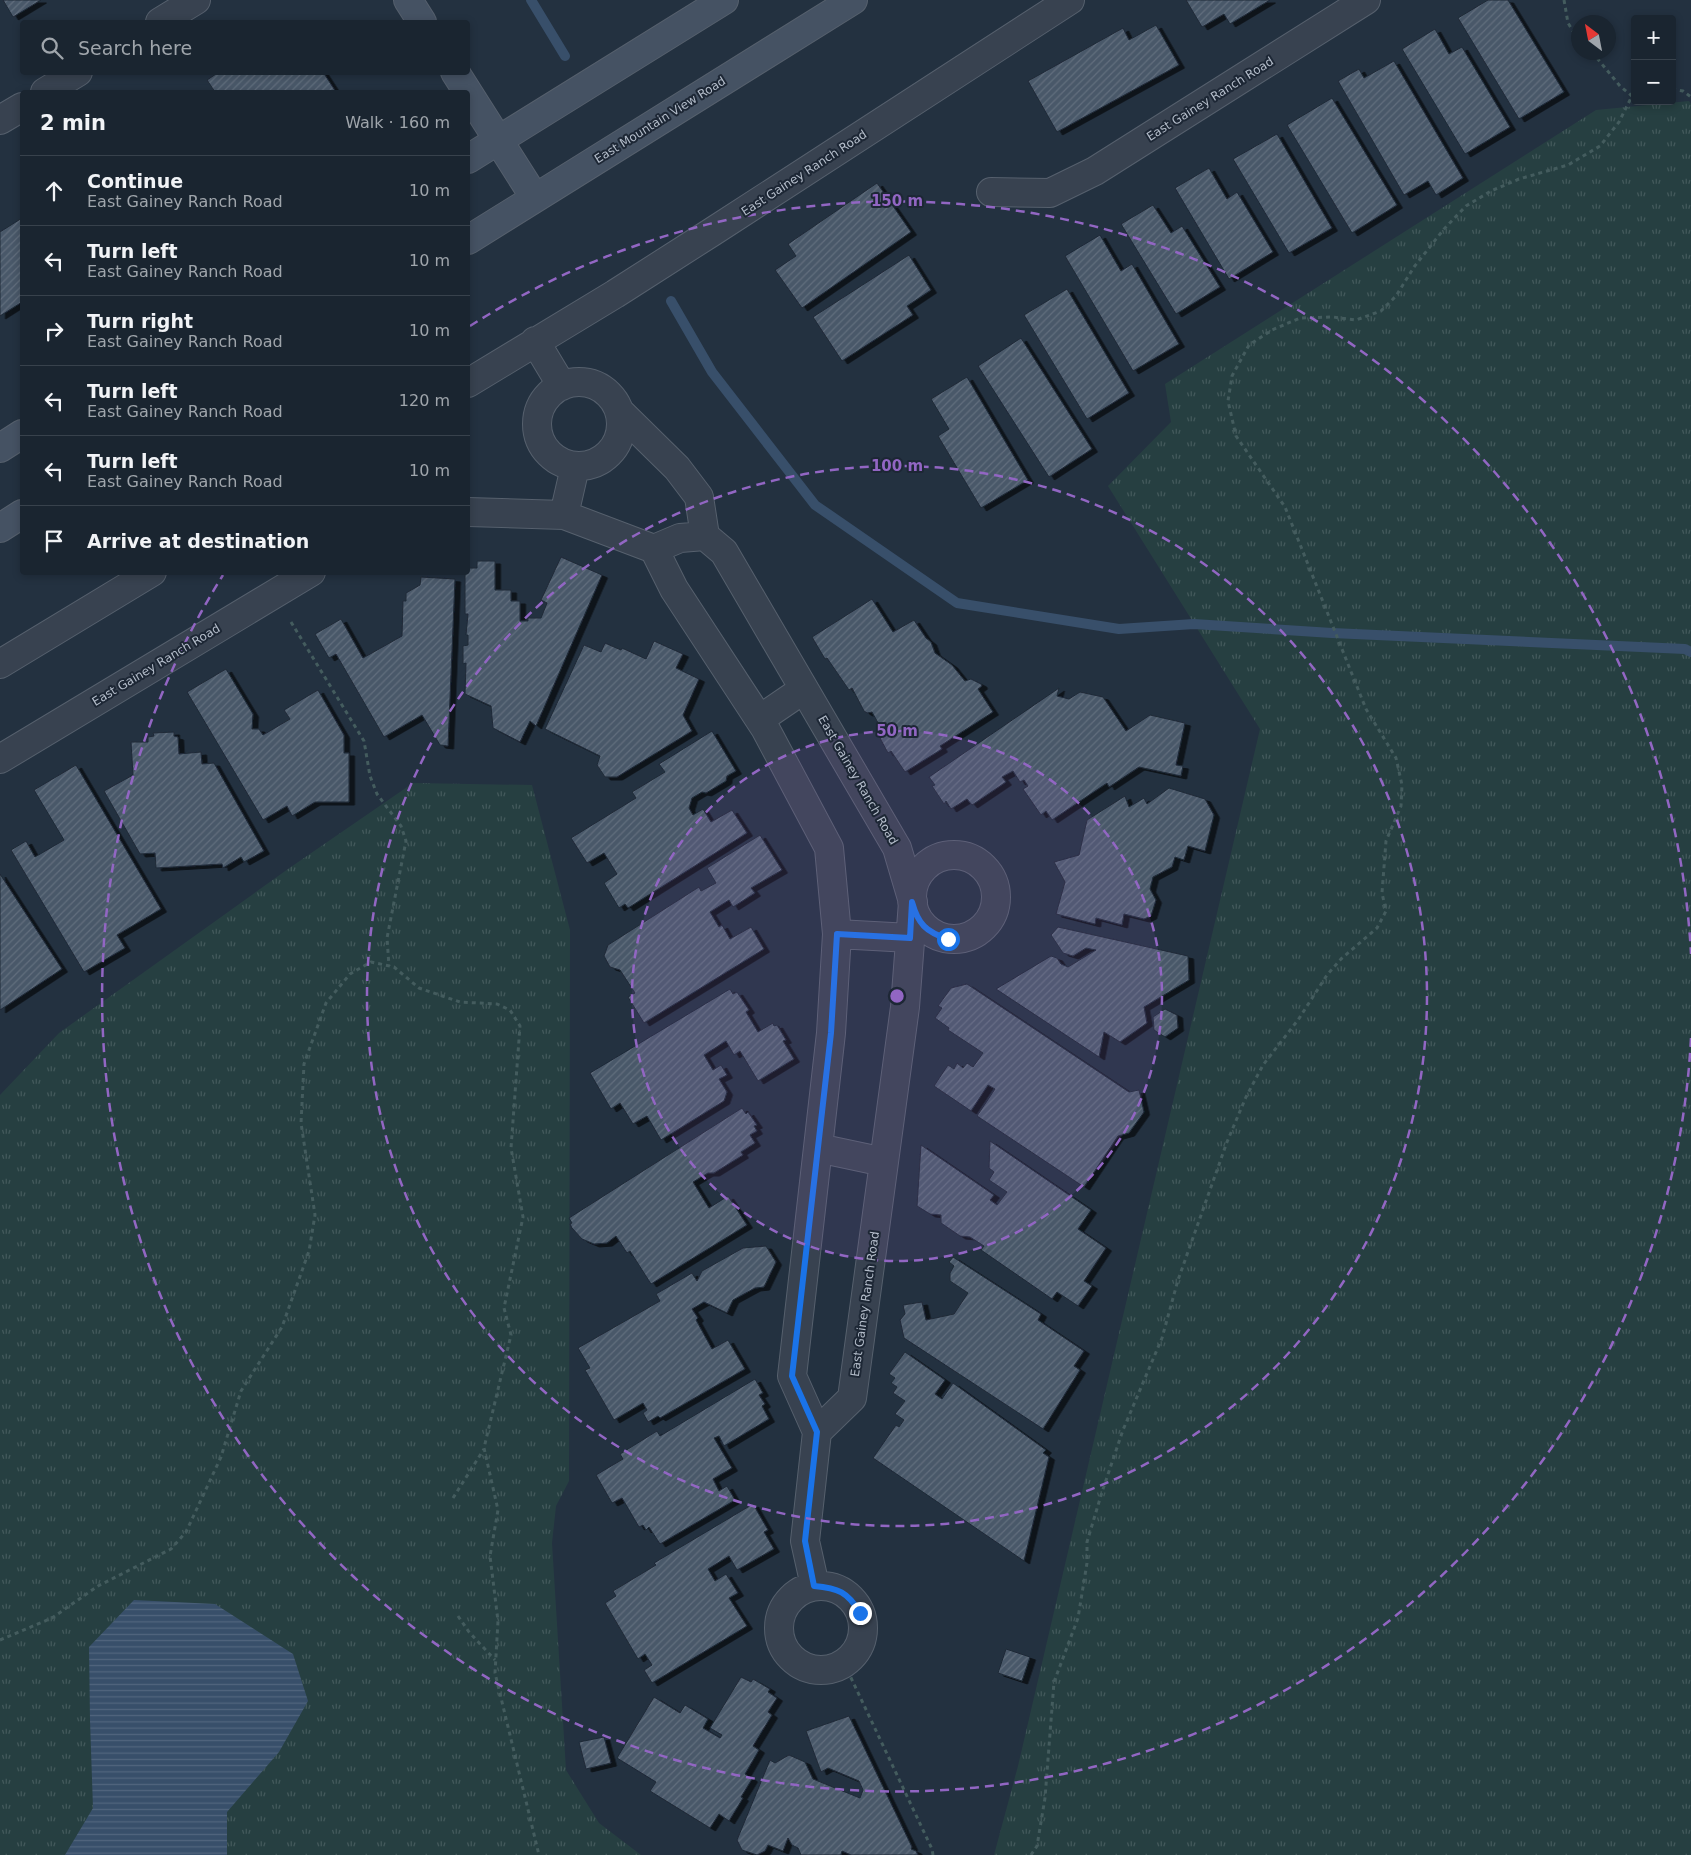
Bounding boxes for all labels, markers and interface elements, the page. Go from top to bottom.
north arrow [1571,15,1616,60]
map controls [1631,15,1676,105]
button: + [1631,15,1676,60]
search box [20,20,470,75]
icon: search [38,34,66,62]
text: Search here [78,37,192,59]
street label: East Gainey Ranch Road [1144,54,1276,144]
button: − [1631,60,1676,105]
street label: East Mountain View Road [592,74,728,166]
text: 2 min [40,111,106,135]
text: Walk · 160 m [345,113,450,132]
street label: East Gainey Ranch Road [739,127,869,219]
text: Continue [87,170,183,192]
icon: ahead [40,177,68,205]
text: 10 m [409,181,450,200]
text: East Gainey Ranch Road [87,192,283,211]
text: 150 m [871,192,923,210]
text: Turn left [87,240,178,262]
icon: left [40,247,68,275]
text: 10 m [409,251,450,270]
text: East Gainey Ranch Road [87,262,283,281]
text: Turn right [87,310,193,332]
icon: right [40,317,68,345]
text: 10 m [409,321,450,340]
text: East Gainey Ranch Road [87,332,283,351]
text: Turn left [87,380,178,402]
icon: left [40,387,68,415]
text: 120 m [399,391,450,410]
text: East Gainey Ranch Road [87,402,283,421]
text: Turn left [87,450,178,472]
icon: left [40,457,68,485]
text: 100 m [871,457,923,475]
text: 10 m [409,461,450,480]
text: East Gainey Ranch Road [87,472,283,491]
icon: arrive [40,527,68,555]
text: Arrive at destination [87,530,309,552]
street label: East Gainey Ranch Road [89,621,223,709]
street label: East Gainey Ranch Road [815,713,901,847]
text: 50 m [876,722,918,740]
route start [937,928,960,951]
centre of rings [888,987,906,1005]
street label: East Gainey Ranch Road [848,1230,882,1378]
route end [849,1602,872,1625]

